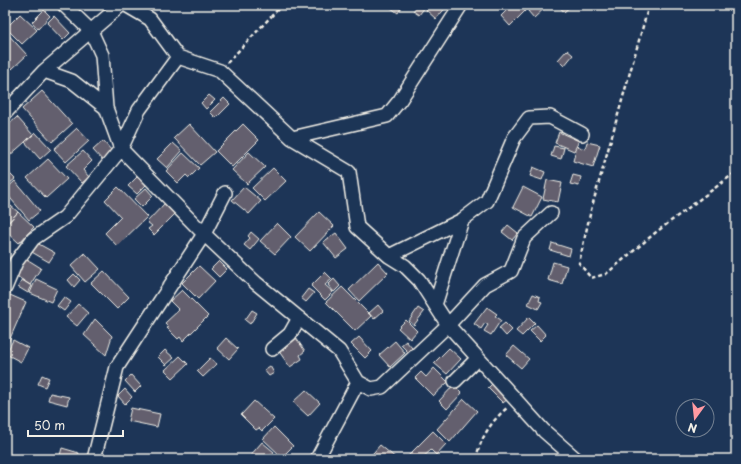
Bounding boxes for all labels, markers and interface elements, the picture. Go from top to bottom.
north arrow [675,398,715,438]
scale bar [28,412,123,438]
text: 50 m [34,416,65,434]
text: N [686,419,699,437]

